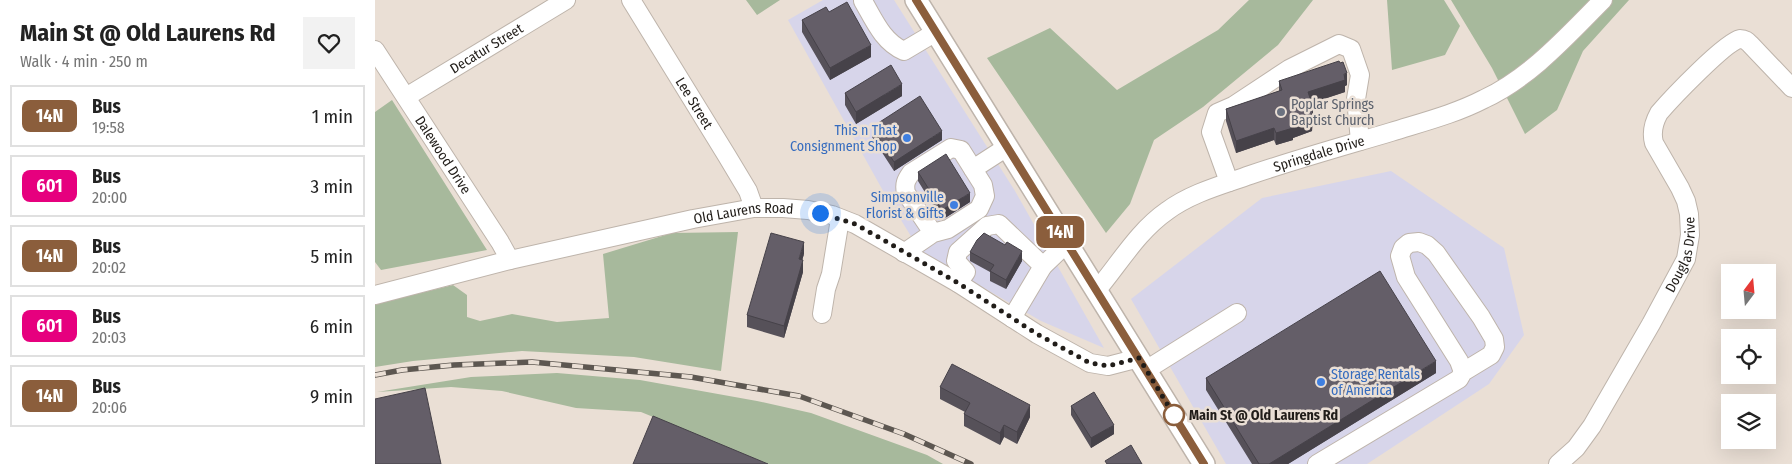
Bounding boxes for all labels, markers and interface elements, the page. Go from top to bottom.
button: heart [303,17,355,69]
text: Main St @ Old Laurens Rd [20,19,276,47]
street label: Decatur Street [447,20,527,77]
text: Walk · 4 min · 250 m [20,52,148,71]
street label: Lee Street [672,74,717,133]
text: Bus [92,95,121,118]
place label: Poplar Springs Baptist Church [1291,96,1374,129]
text: 14N [36,105,63,127]
text: 1 min [312,105,353,128]
marker: Poplar Springs Baptist Church [1275,106,1287,118]
street label: Dalewood Drive [411,113,474,197]
text: 19:58 [92,118,125,137]
place label: This n That Consignment Shop [790,122,897,155]
marker: This n That Consignment Shop [901,132,913,144]
street label: Springdale Drive [1271,132,1367,176]
text: Bus [92,165,121,188]
text: 601 [36,175,63,197]
text: 3 min [311,175,353,198]
text: 20:00 [92,188,127,207]
place label: Simpsonville Florist & Gifts [866,189,944,222]
marker: Simpsonville Florist & Gifts [948,199,960,211]
street label: Old Laurens Road [692,200,794,228]
your location [808,201,833,226]
line badge: 14N [1031,216,1089,248]
street label: Douglas Drive [1662,216,1699,295]
text: 14N [1046,221,1074,243]
text: Bus [92,235,121,258]
text: 14N [36,245,63,267]
text: 5 min [310,245,353,268]
text: 20:02 [92,258,126,277]
north arrow [1721,264,1776,319]
map controls [1721,264,1776,449]
text: Bus [92,305,121,328]
text: 601 [36,315,63,337]
text: 6 min [310,315,353,338]
text: 20:03 [92,328,126,347]
button: locate [1721,329,1776,384]
place label: Storage Rentals of America [1331,366,1420,399]
text: Bus [92,375,121,398]
marker: Storage Rentals of America [1315,376,1327,388]
text: 14N [36,385,63,407]
text: 9 min [310,385,353,408]
button: layers [1721,394,1776,449]
text: 20:06 [92,398,127,417]
marker: Main St @ Old Laurens Rd [1163,404,1185,426]
place label: Main St @ Old Laurens Rd [1189,407,1338,424]

